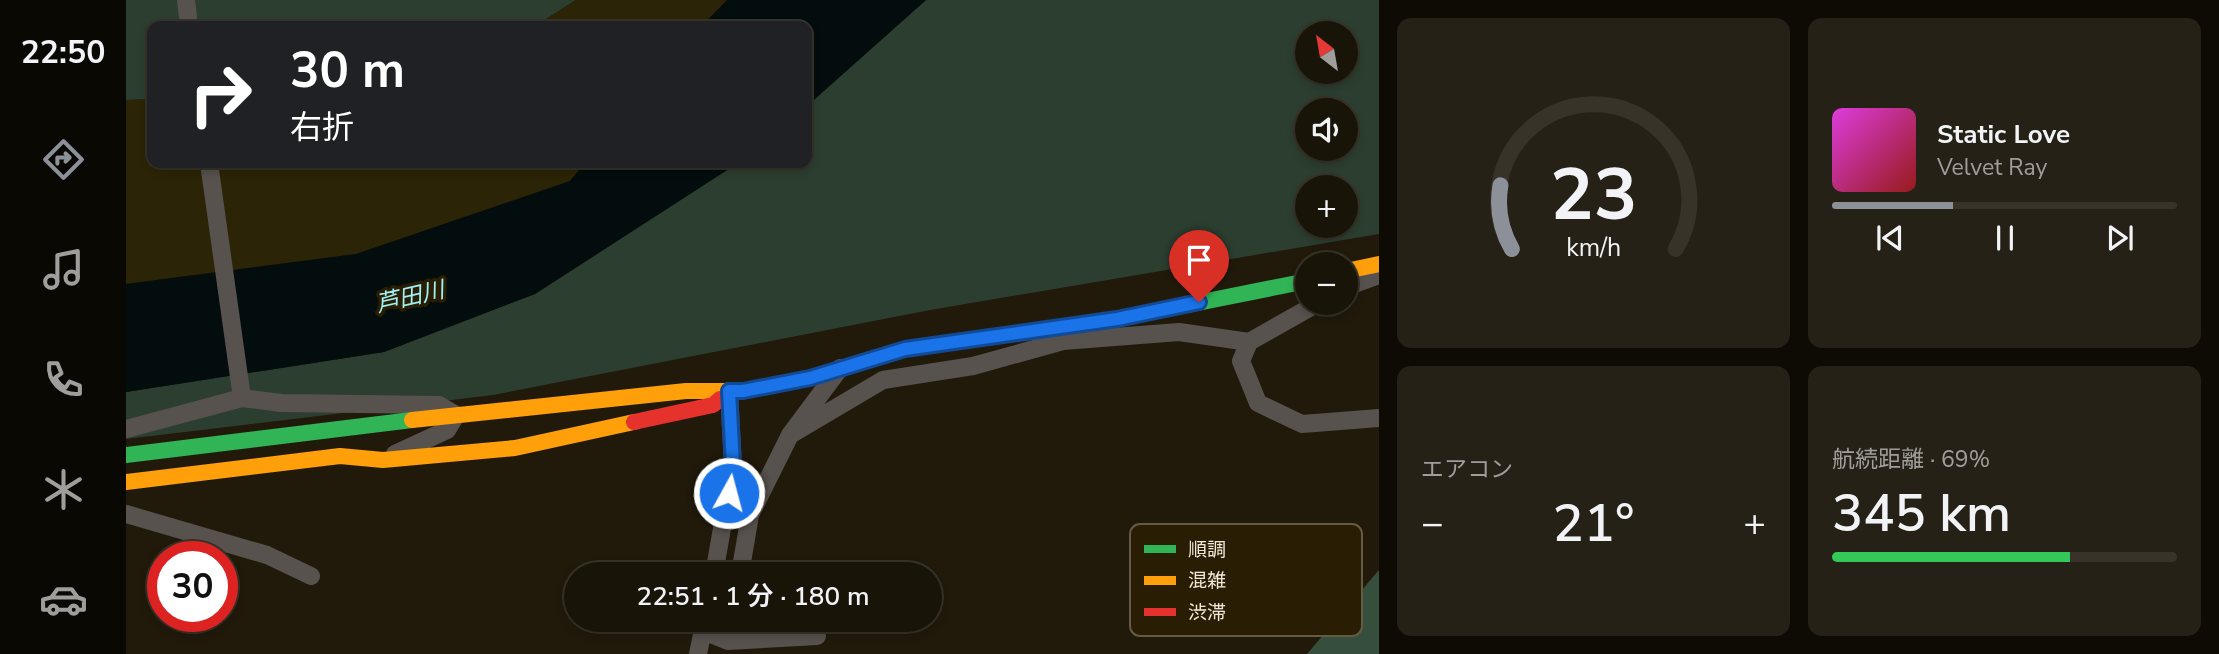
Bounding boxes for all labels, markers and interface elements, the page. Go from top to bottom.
north arrow [1295,21,1358,84]
map controls [1295,21,1358,315]
text: 22:50 [21,31,105,74]
text: 30 m [290,37,405,104]
icon: right [175,49,266,140]
button: sound [1295,98,1358,161]
text: 右折 [290,106,354,149]
text: Static Love [1937,117,2070,152]
icon: directions [39,135,88,184]
text: 23 [1550,145,1637,245]
text: Velvet Ray [1937,152,2047,183]
button: + [1295,175,1358,238]
icon: previous [1871,219,1909,257]
icon: pause [1986,219,2024,257]
icon: next [2101,219,2139,257]
pin [1169,230,1229,302]
text: km/h [1566,231,1621,265]
icon: arrive [1180,241,1218,279]
icon: music [39,245,88,294]
button: − [1295,252,1358,315]
water label: 芦田川 [373,273,450,320]
icon: phone [39,355,88,404]
text: 航続距離 · 69% [1832,444,1990,475]
text: エアコン [1421,454,1513,485]
position arrow [692,456,766,530]
icon: climate [39,465,88,514]
text: 345 km [1832,478,2011,549]
text: 21° [1553,488,1634,559]
text: − [1421,498,1444,549]
text: + [1743,498,1766,549]
legend [1130,524,1362,636]
text: 順調 [1188,537,1226,563]
speed limit sign: 30 [147,541,238,632]
text: 混雑 [1188,568,1226,594]
icon: car [39,575,88,624]
text: 22:51 · 1 分 · 180 m [637,579,869,614]
text: 渋滞 [1188,600,1226,626]

